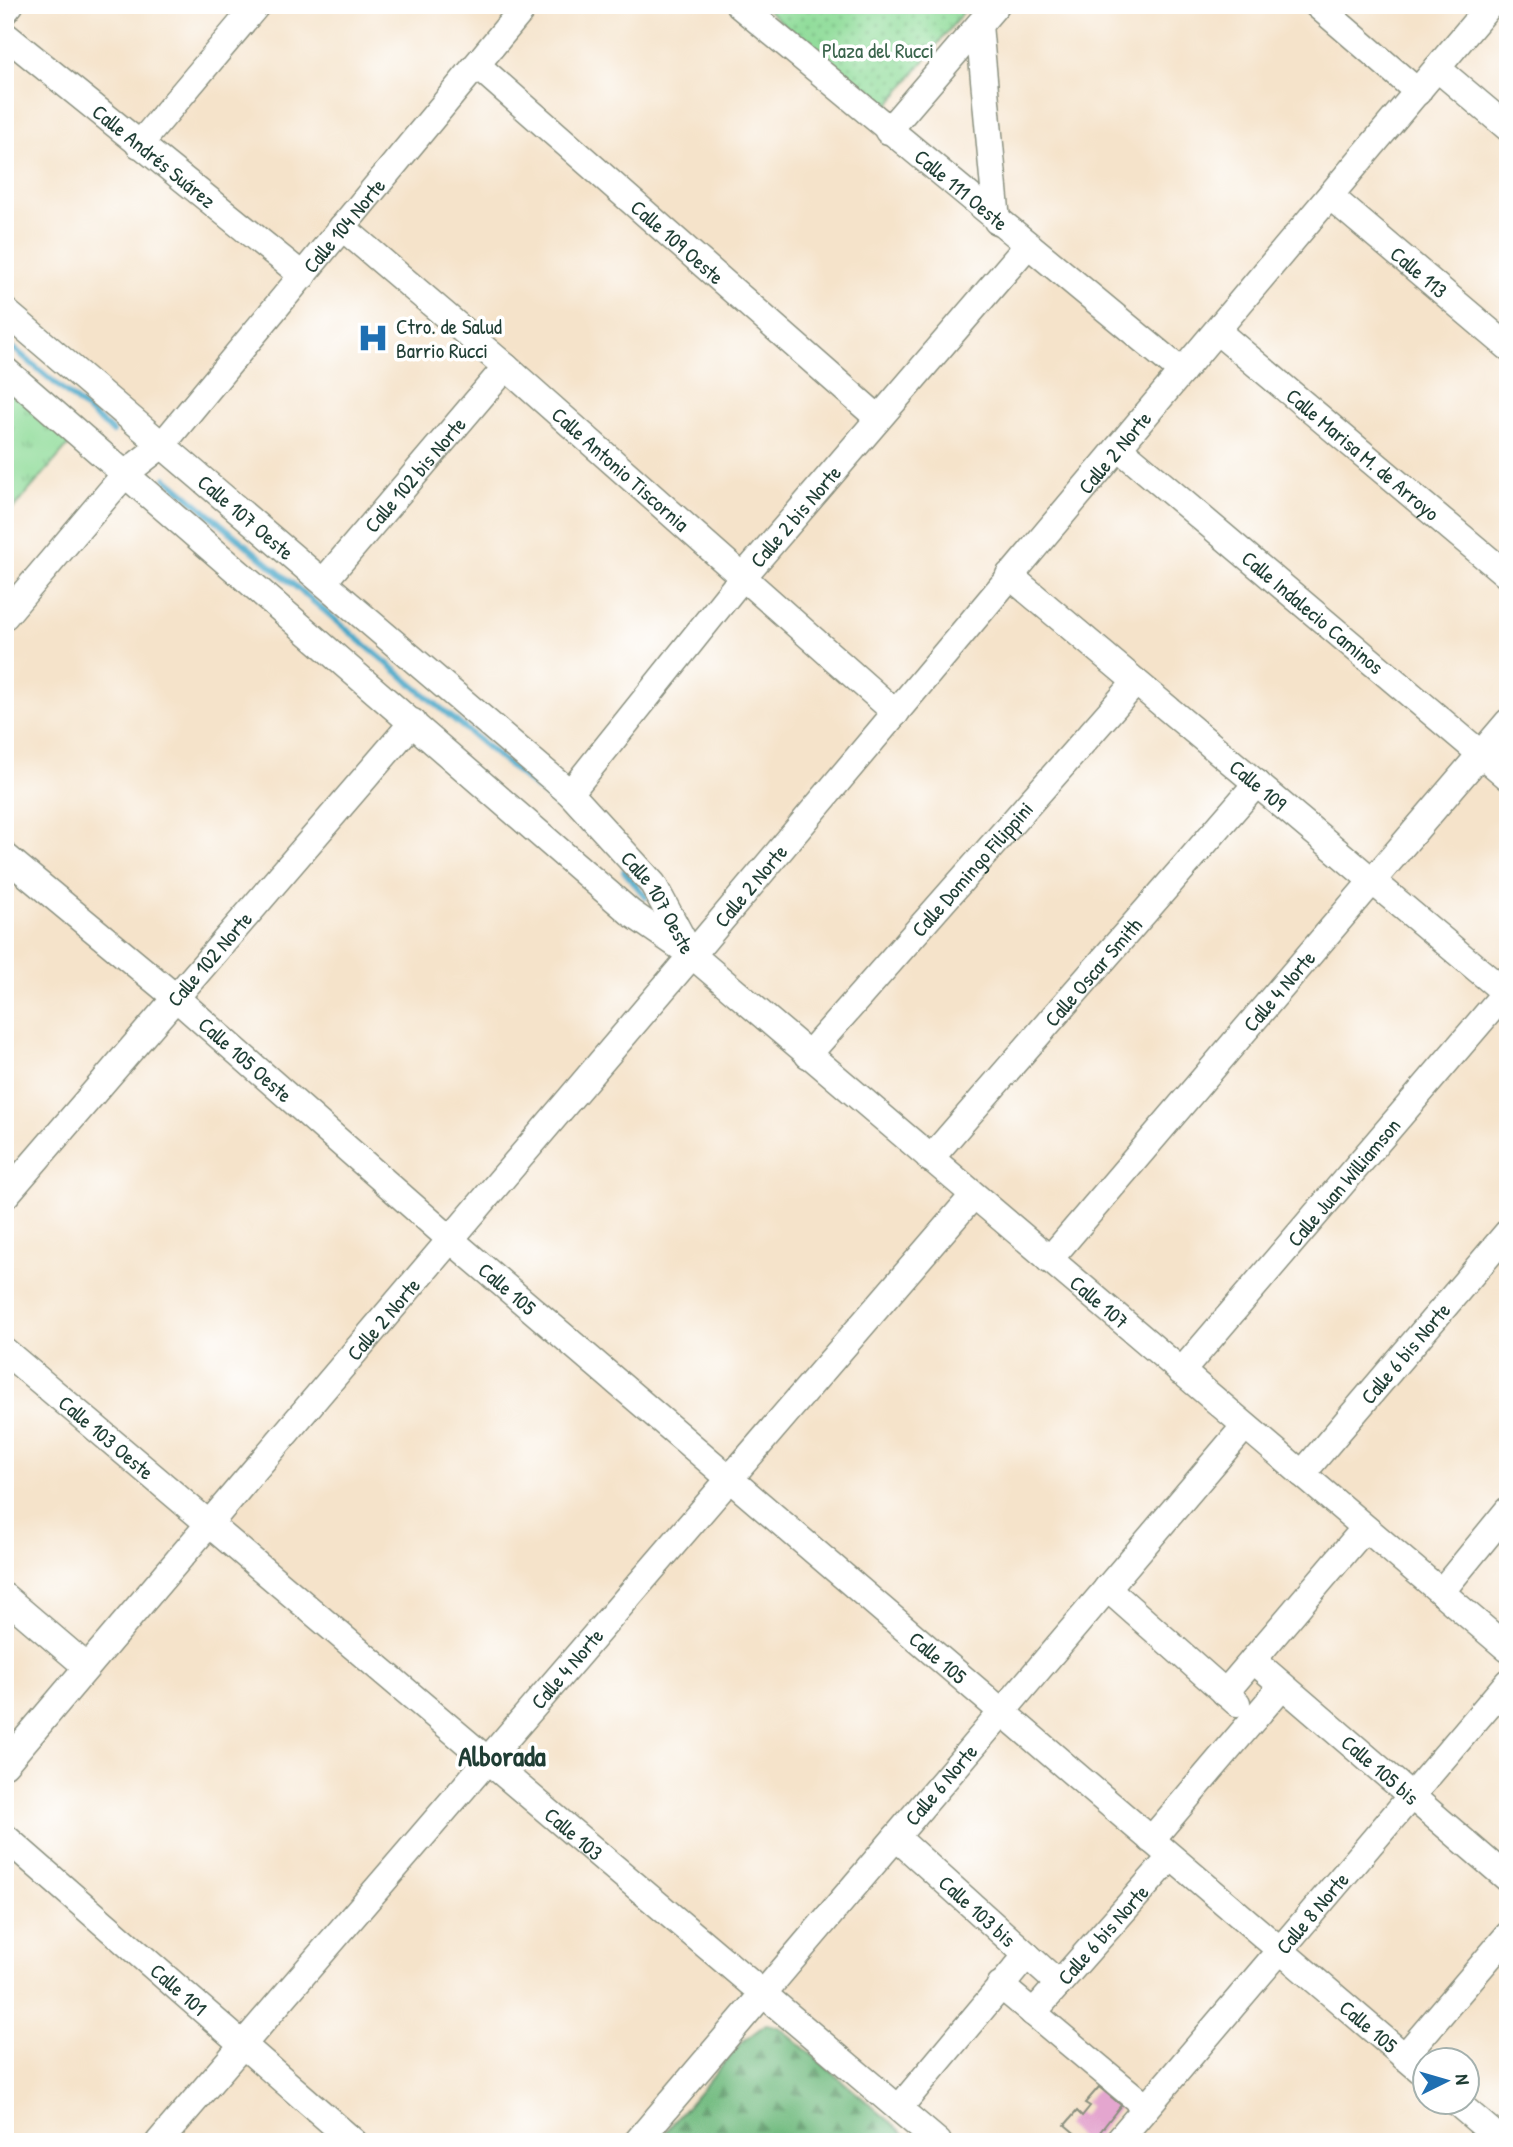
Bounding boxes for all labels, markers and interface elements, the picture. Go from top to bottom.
park label: Plaza del Rucci [822,36,934,65]
street label: Calle Andrés Suárez [86,97,222,215]
street label: Calle 111 Oeste [909,142,1014,237]
street label: Calle 104 Norte [296,172,392,279]
street label: Calle 109 Oeste [625,193,731,291]
street label: Calle 113 [1384,239,1454,304]
place label: Ctro. de Salud Barrio Rucci [396,312,502,365]
hospital icon: Ctro. de Salud Barrio Rucci [356,321,390,355]
street label: Calle Marisa M. de Arroyo [1280,381,1446,527]
street label: Calle Antonio Tiscornia [546,400,696,538]
street label: Calle 2 Norte [1071,405,1158,500]
street label: Calle 102 bis Norte [357,410,472,538]
street label: Calle 2 bis Norte [743,459,847,573]
street label: Calle 107 Oeste [192,467,300,566]
street label: Calle Indalecio Caminos [1236,544,1390,681]
street label: Calle 109 [1224,752,1294,818]
street label: Calle Domingo Filippini [904,795,1039,943]
street label: Calle 2 Norte [707,838,794,933]
street label: Calle 107 Oeste [615,844,702,959]
street label: Calle 102 Norte [160,905,258,1013]
street label: Calle Oscar Smith [1037,911,1148,1033]
street label: Calle 4 Norte [1236,944,1322,1037]
street label: Calle 105 Oeste [192,1010,299,1109]
street label: Calle Juan Williamson [1280,1111,1407,1253]
street label: Calle 105 [472,1255,543,1322]
street label: Calle 107 [1064,1268,1136,1335]
street label: Calle 2 Norte [340,1271,426,1366]
street label: Calle 6 bis Norte [1354,1296,1457,1410]
street label: Calle 103 Oeste [52,1388,160,1486]
street label: Calle 4 Norte [524,1622,610,1715]
street label: Calle 105 [903,1624,974,1690]
street label: Calle 105 bis [1335,1728,1426,1811]
district label: Alborada [458,1737,546,1775]
street label: Calle 6 Norte [898,1738,984,1831]
street label: Calle 103 [539,1800,610,1867]
street label: Calle 8 Norte [1269,1865,1355,1960]
street label: Calle 103 bis [933,1868,1023,1953]
street label: Calle 6 bis Norte [1050,1878,1155,1991]
street label: Calle 101 [144,1956,214,2022]
street label: Calle 105 [1334,1993,1404,2059]
north arrow [1412,2046,1482,2116]
text: N [1450,2073,1476,2086]

